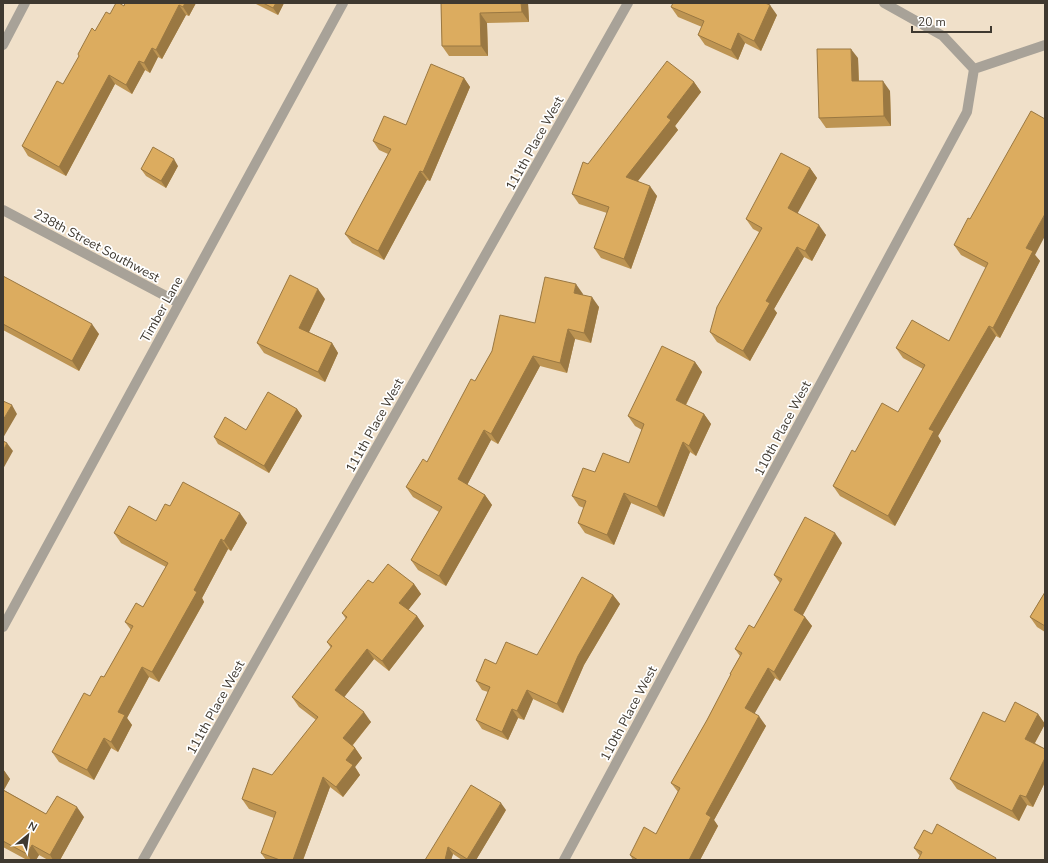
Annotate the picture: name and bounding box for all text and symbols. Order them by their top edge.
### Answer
scale bar [912,8,991,34]
text: 20 m [918,14,946,30]
street label: 111th Place West [502,93,568,194]
street label: 238th Street Southwest [30,205,163,287]
street label: Timber Lane [136,273,187,346]
street label: 111th Place West [342,375,408,476]
street label: 110th Place West [750,377,816,479]
street label: 111th Place West [183,657,249,758]
street label: 110th Place West [596,662,662,764]
north arrow [8,815,48,855]
text: N [25,818,40,835]

